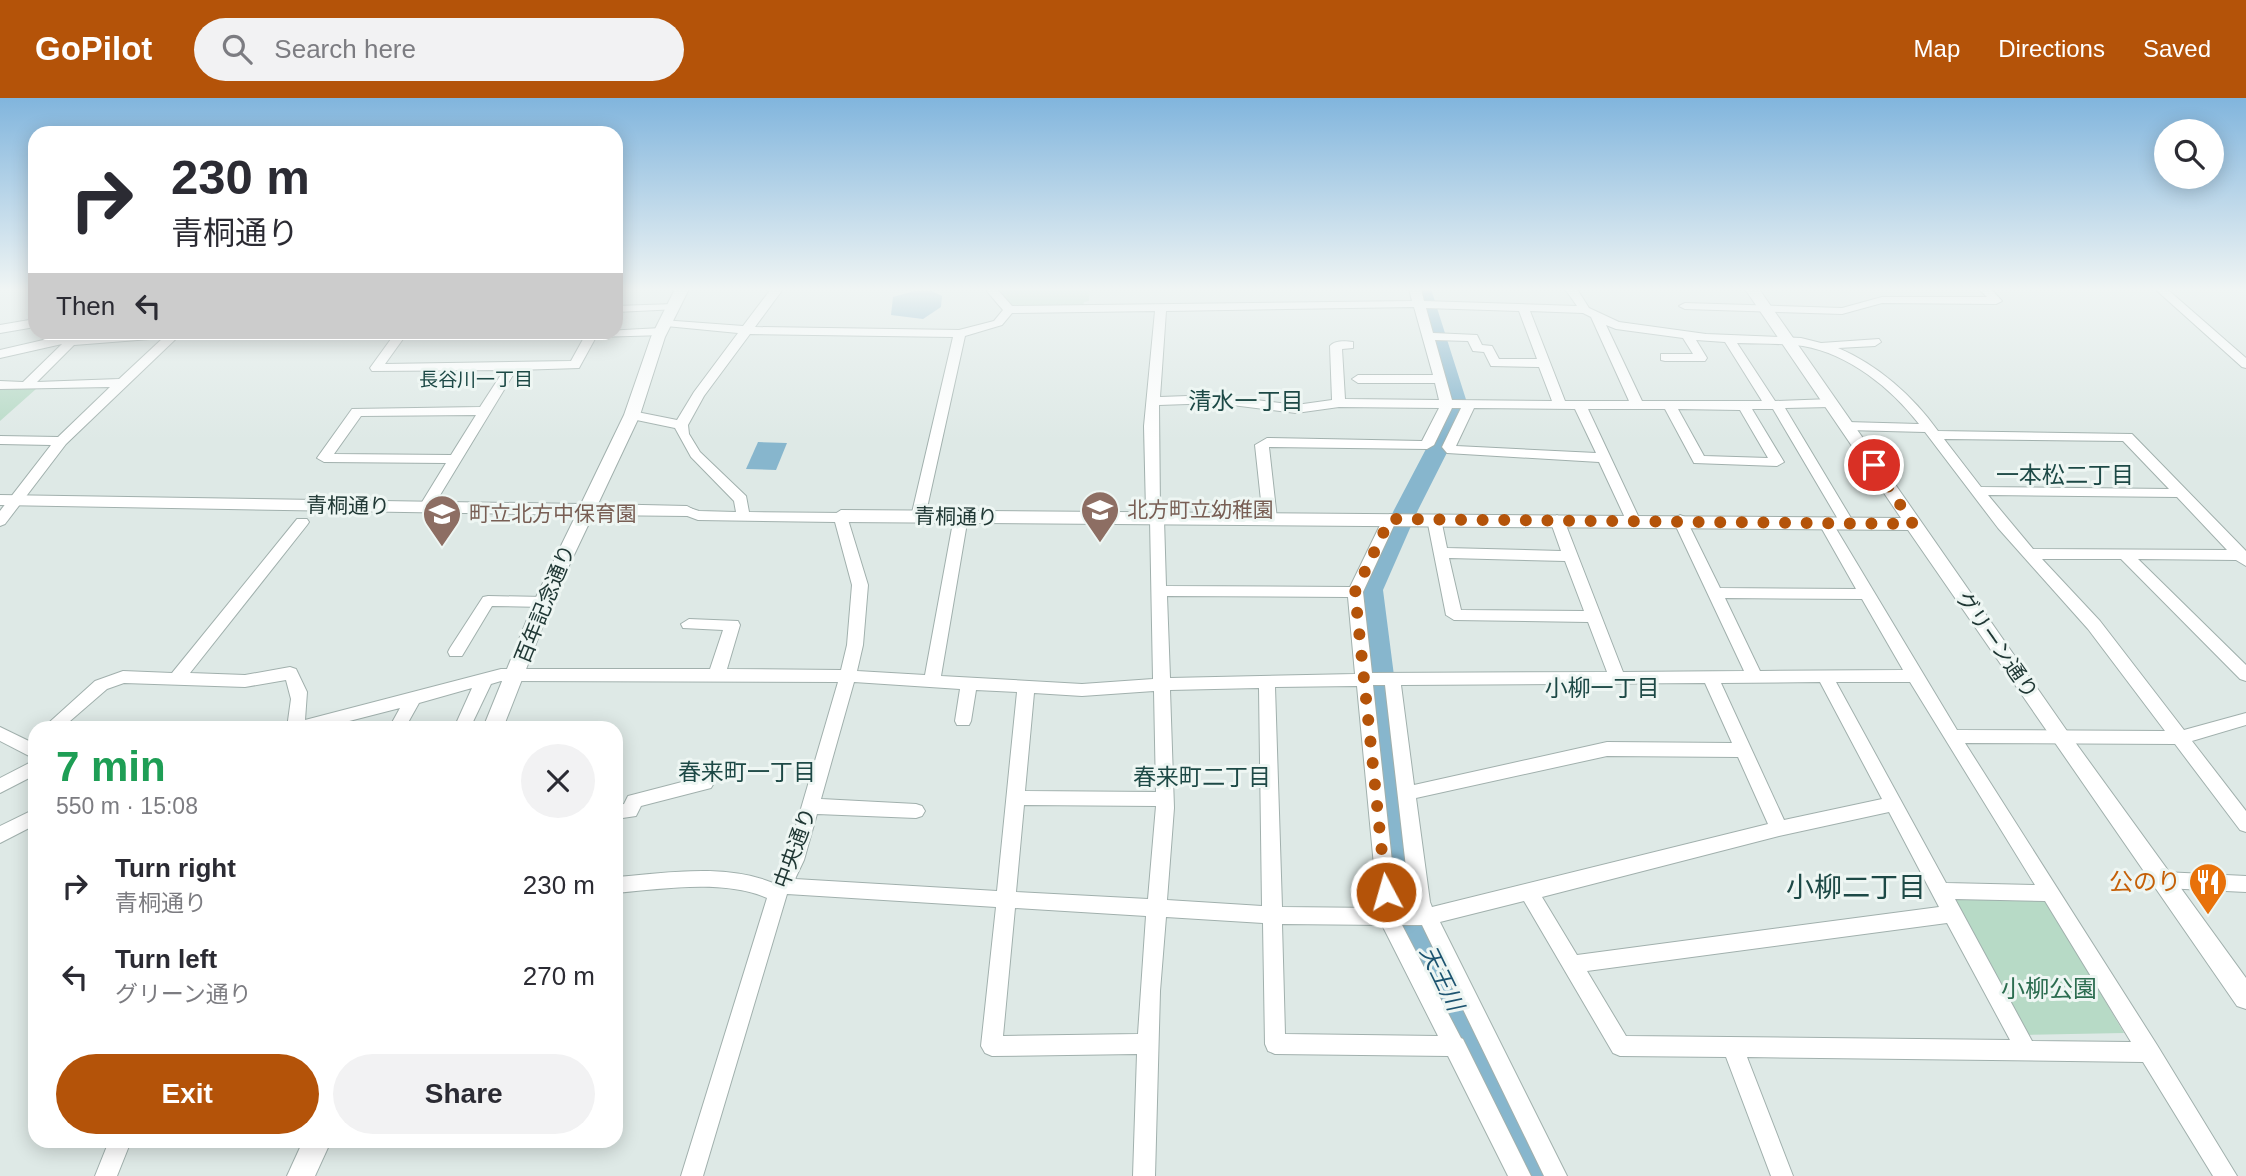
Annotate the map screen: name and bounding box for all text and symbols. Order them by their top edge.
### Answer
search box [194,18,684,81]
text: GoPilot [35,30,152,67]
icon: search [218,30,256,68]
text: Search here [274,34,416,64]
text: Map [1914,35,1960,62]
text: Directions [1998,35,2105,62]
text: Saved [2143,35,2211,62]
map controls [2154,119,2224,189]
button: search [2154,119,2224,189]
text: 230 m [171,150,310,204]
icon: right [56,154,147,245]
text: 青桐通り [171,215,299,251]
icon: left [129,287,167,325]
text: Then [56,291,115,321]
district label: 長谷川一丁目 [419,369,533,390]
district label: 清水一丁目 [1189,388,1304,414]
pin [1844,435,1904,495]
icon: arrive [1855,446,1893,484]
district label: 一本松二丁目 [1996,462,2134,488]
school or university icon: 北方町立幼稚園 [1079,489,1121,544]
street label: 青桐通り [306,493,390,518]
school or university icon: 町立北方中保育園 [421,493,463,548]
place label: 北方町立幼稚園 [1127,498,1274,521]
place label: 町立北方中保育園 [469,502,637,525]
street label: 青桐通り [914,504,998,529]
street label: 百年記念通り [510,541,579,667]
street label: グリーン通り [1952,587,2043,702]
district label: 小柳一丁目 [1545,675,1660,701]
text: 7 min [56,743,166,790]
button: close [521,744,595,818]
district label: 春来町一丁目 [678,759,816,785]
district label: 春来町二丁目 [1133,764,1271,790]
text: 550 m · 15:08 [56,793,198,819]
street label: 中央通り [769,804,820,891]
text: Turn right [115,853,236,883]
position arrow [1349,855,1423,929]
restaurant icon: 公のり [2187,861,2229,916]
icon: right [56,867,94,905]
place label: 公のり [2109,868,2181,895]
text: 230 m [523,870,595,900]
district label: 小柳二丁目 [1786,872,1926,903]
text: 青桐通り [115,890,207,916]
water label: 天王川 [1415,941,1470,1017]
text: Turn left [115,944,217,974]
icon: left [56,958,94,996]
text: 270 m [523,961,595,991]
park label: 小柳公園 [2001,975,2097,1002]
text: グリーン通り [115,981,252,1007]
button: Exit [56,1054,319,1134]
button: Share [333,1054,595,1134]

